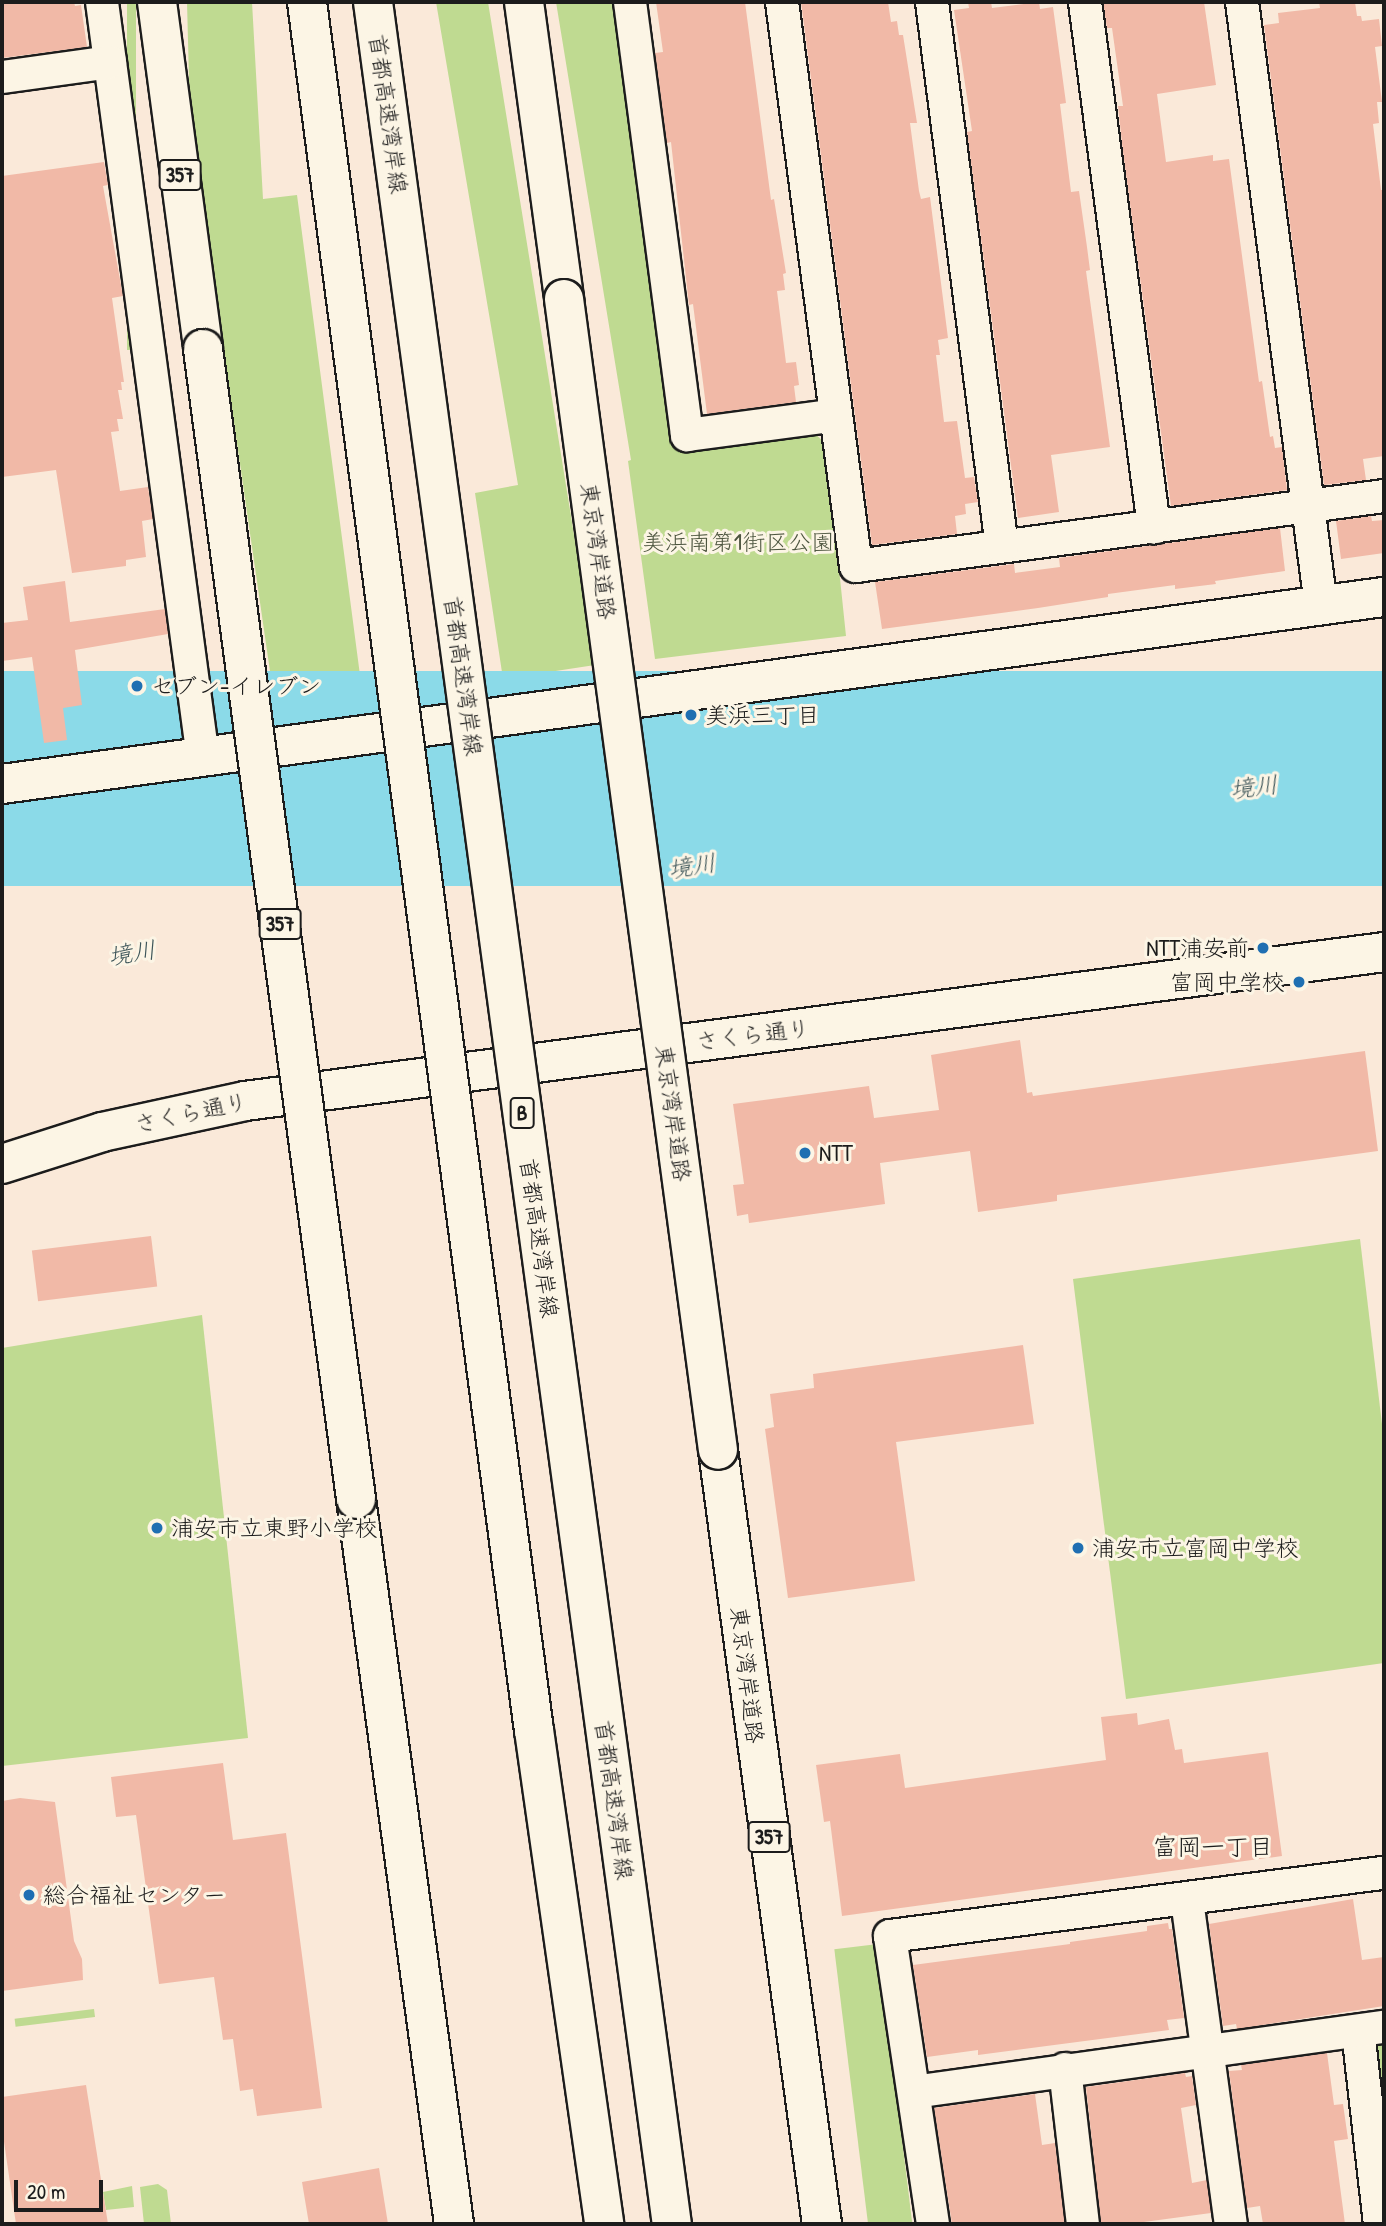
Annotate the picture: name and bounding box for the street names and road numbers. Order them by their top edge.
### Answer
street label: 首都高速湾岸線 [363,32,413,196]
road number: 357 [157,158,203,192]
street label: 東京湾岸道路 [575,481,621,621]
street label: 首都高速湾岸線 [438,594,488,758]
road number: 357 [257,906,303,942]
street label: さくら通り [694,1014,812,1056]
street label: 東京湾岸道路 [650,1043,696,1183]
street label: さくら通り [132,1088,250,1138]
road number: B [508,1096,536,1130]
street label: 首都高速湾岸線 [514,1156,564,1320]
street label: 東京湾岸道路 [725,1605,769,1745]
street label: 首都高速湾岸線 [589,1718,639,1882]
road number: 357 [746,1820,792,1854]

